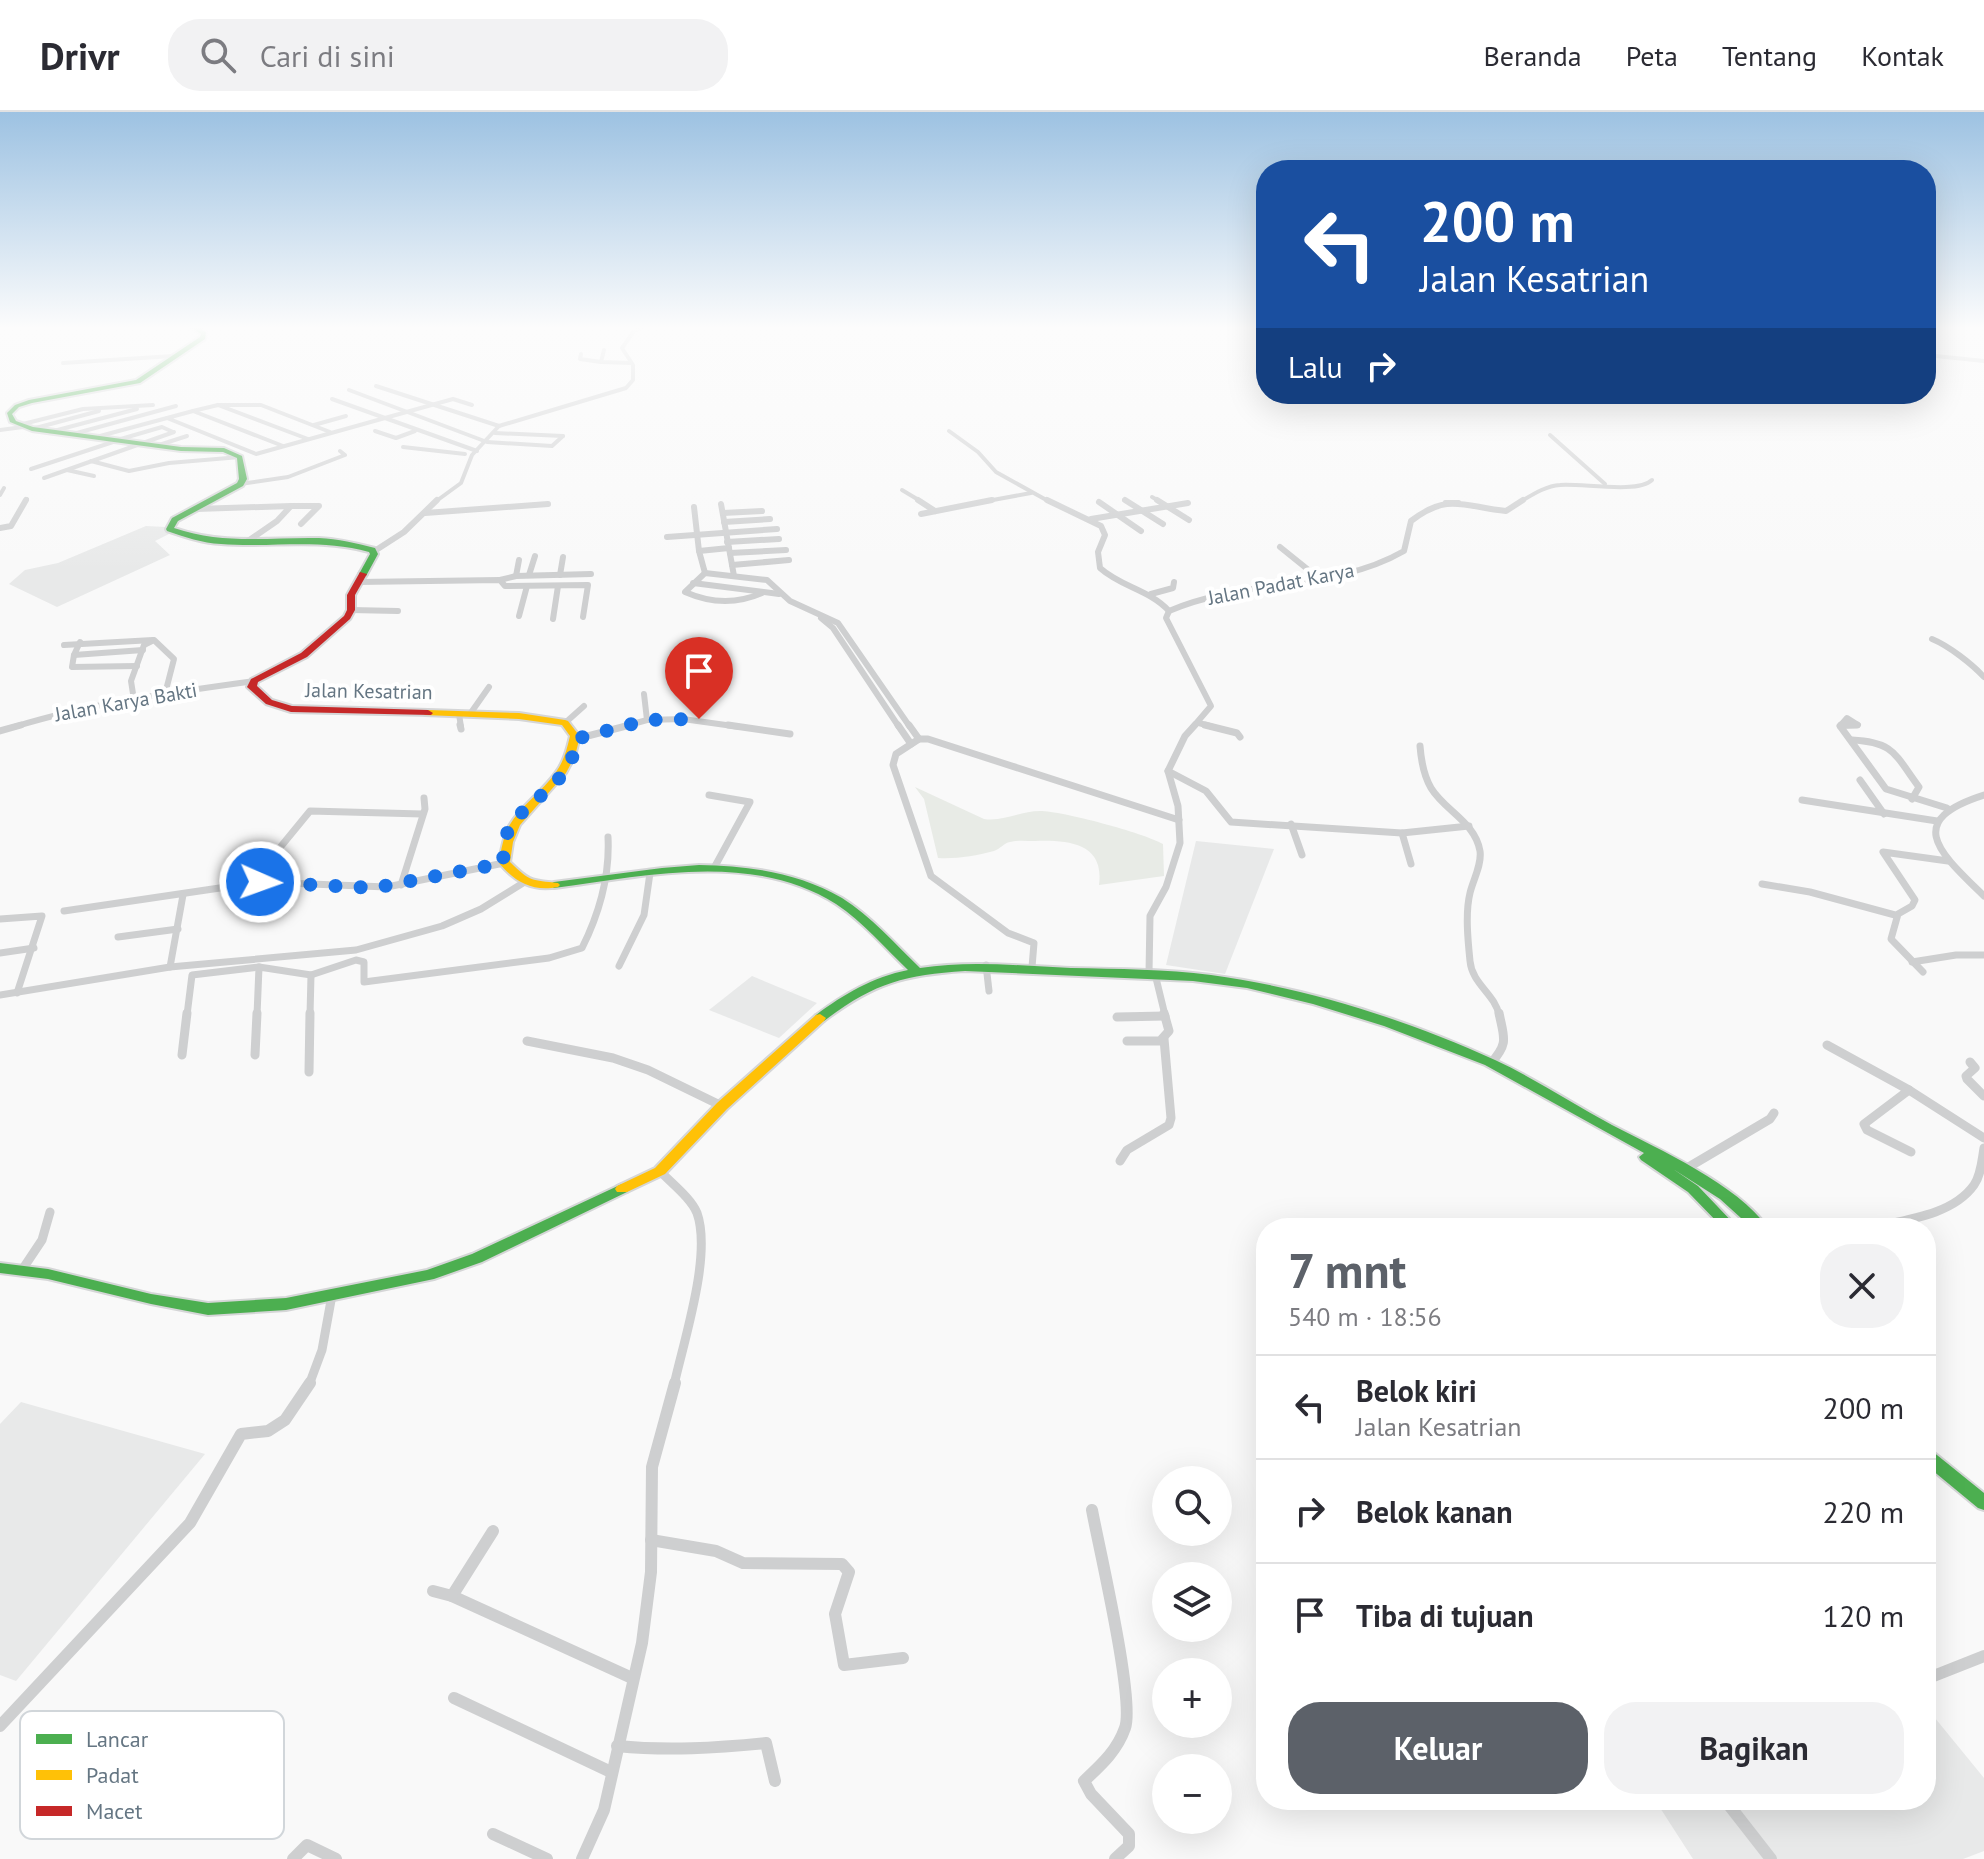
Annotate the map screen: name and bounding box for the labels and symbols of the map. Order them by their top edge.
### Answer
street label: Jalan Padat Karya [1205,557,1356,611]
pin [665,637,733,719]
street label: Jalan Karya Bakti [52,677,199,727]
street label: Jalan Kesatrian [304,677,433,705]
position arrow [218,840,302,924]
legend [20,1711,284,1839]
text: Lancar [86,1725,149,1753]
text: Padat [86,1761,139,1789]
text: Macet [86,1797,143,1825]

